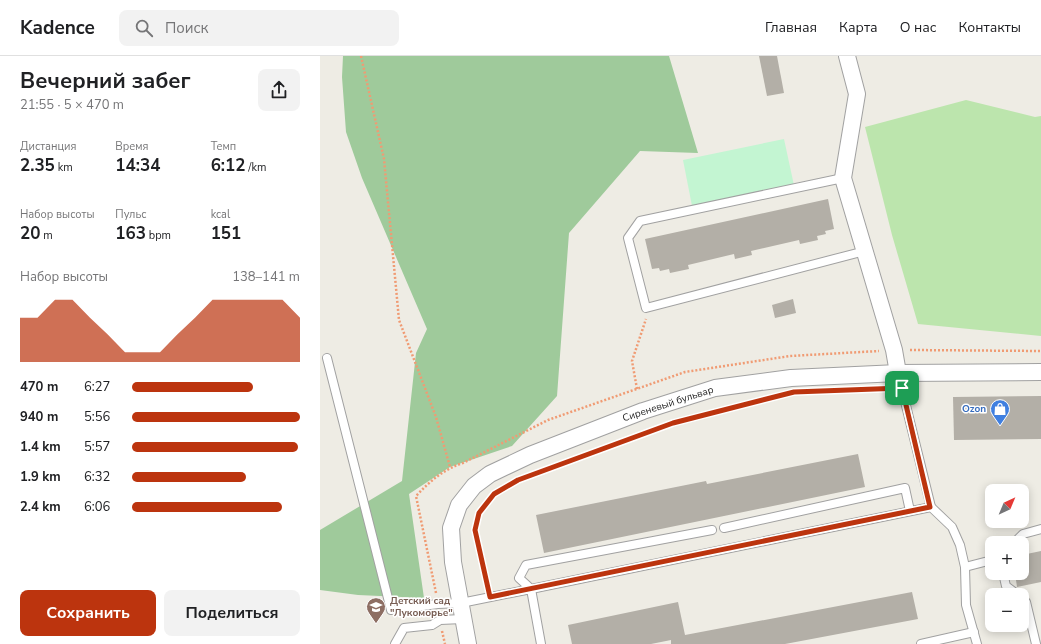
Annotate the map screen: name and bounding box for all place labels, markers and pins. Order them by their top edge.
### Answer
pin [885,371,919,405]
shop icon: Ozon [989,398,1011,426]
place label: Ozon [962,402,986,416]
place label: Детский сад "Лукоморье" [390,594,453,620]
school or university icon: Детский сад "Лукоморье" [365,596,387,624]

